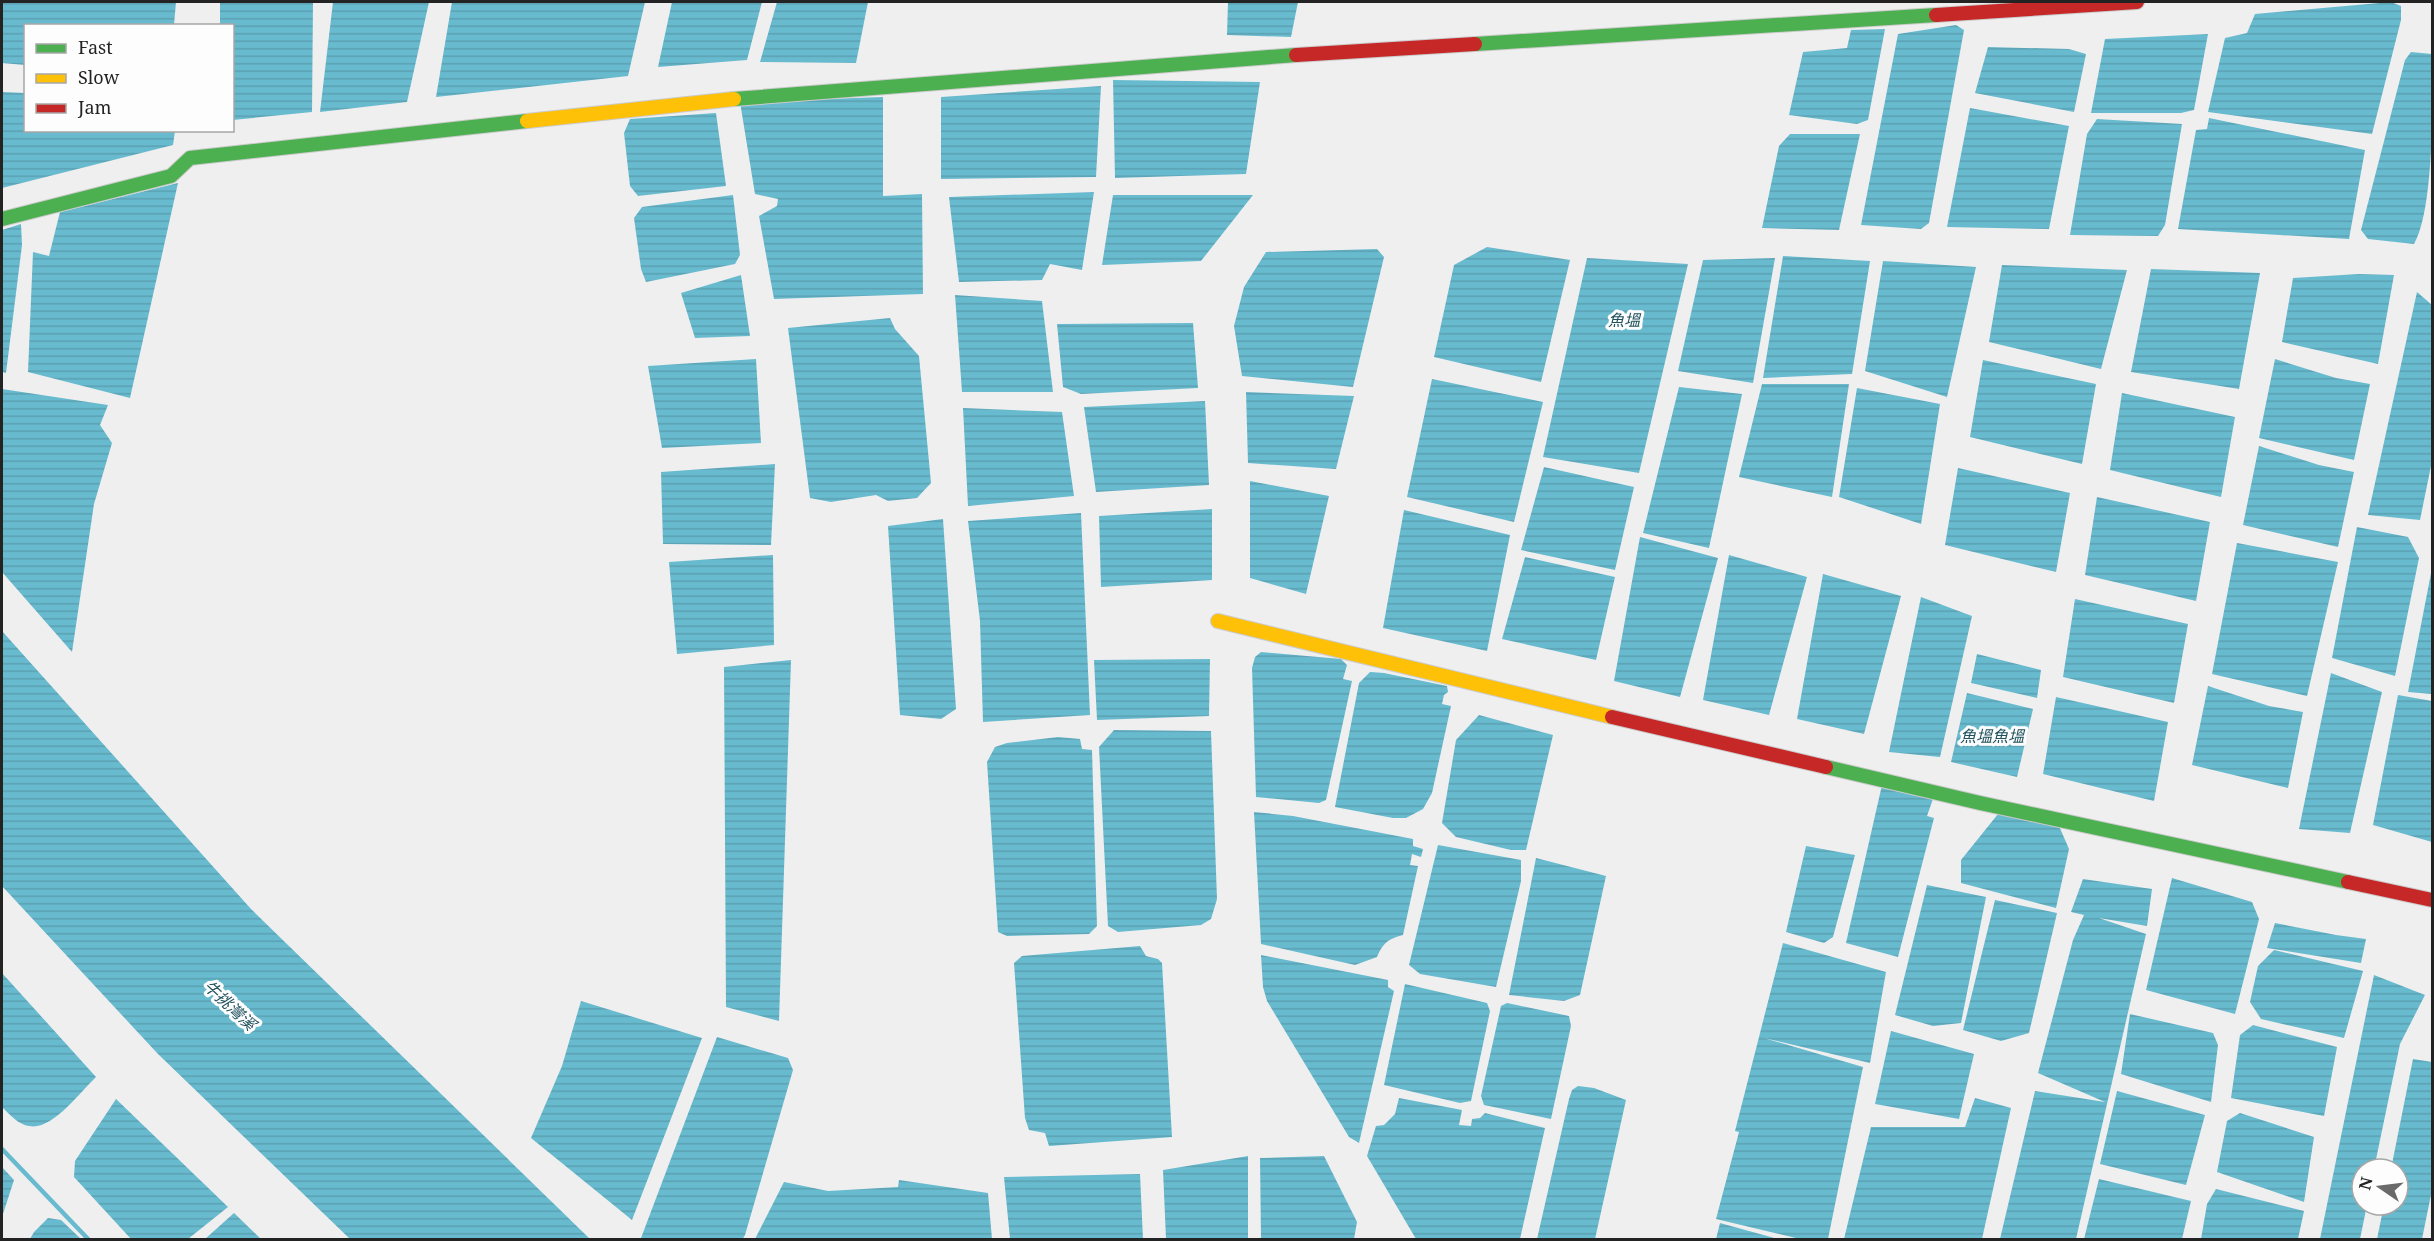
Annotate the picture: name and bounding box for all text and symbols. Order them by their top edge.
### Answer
legend [24,24,234,132]
text: Fast [78,35,113,59]
text: Slow [78,65,120,89]
text: Jam [77,95,112,119]
water label: 魚塭 [1608,309,1642,331]
water label: 魚塭魚塭 [1960,725,2026,747]
water label: 牛挑灣溪 [199,975,262,1036]
north arrow [2350,1157,2410,1217]
text: N [2353,1174,2378,1192]

